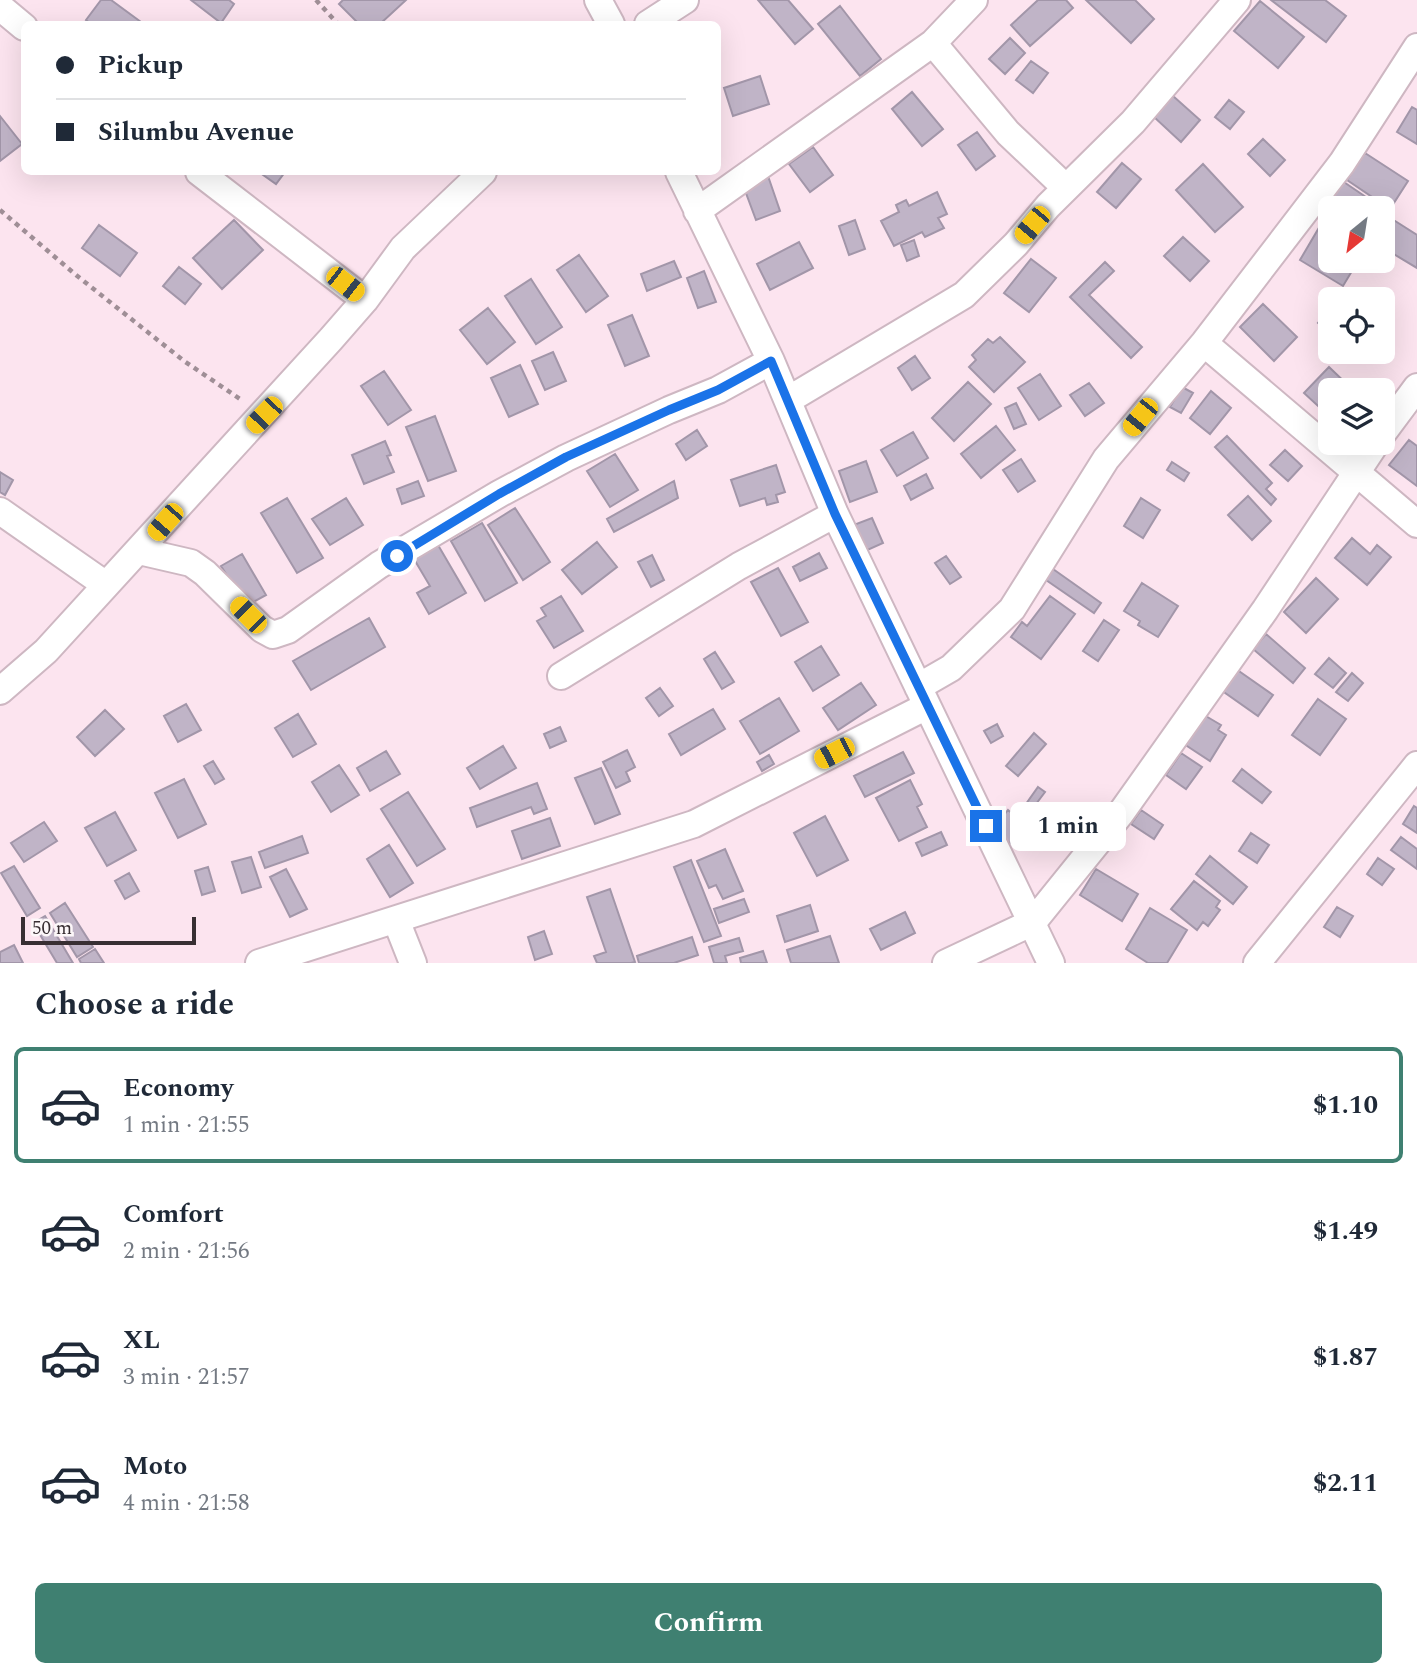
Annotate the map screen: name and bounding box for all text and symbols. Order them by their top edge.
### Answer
text: Pickup [98,45,183,85]
text: Silumbu Avenue [98,112,294,152]
north arrow [1318,196,1395,273]
map controls [1318,196,1395,455]
car [1011,202,1054,248]
car [322,263,369,305]
button: locate [1318,287,1395,364]
button: layers [1318,378,1395,455]
car [242,393,287,437]
car [1119,394,1162,440]
car [144,499,187,545]
route start [381,540,413,572]
car [226,593,271,637]
car [811,734,858,772]
callout: 1 min [1010,802,1126,850]
text: 1 min [1037,809,1099,844]
route end [970,810,1002,842]
scale bar [21,914,196,946]
text: 50 m [32,914,72,943]
text: Choose a ride [35,980,234,1029]
text: Economy [123,1068,233,1108]
icon: car [39,1074,102,1137]
text: $1.10 [1313,1085,1378,1125]
text: 1 min · 21:55 [123,1108,250,1143]
text: Comfort [123,1194,224,1234]
icon: car [39,1200,102,1263]
text: $1.49 [1313,1211,1378,1251]
text: 2 min · 21:56 [123,1234,250,1269]
text: XL [123,1320,160,1360]
icon: car [39,1326,102,1389]
text: $1.87 [1313,1337,1378,1377]
text: 3 min · 21:57 [123,1360,250,1395]
text: Moto [123,1446,187,1486]
icon: car [39,1452,102,1515]
text: $2.11 [1313,1463,1378,1503]
text: 4 min · 21:58 [123,1486,250,1521]
button: Confirm [35,1583,1382,1663]

